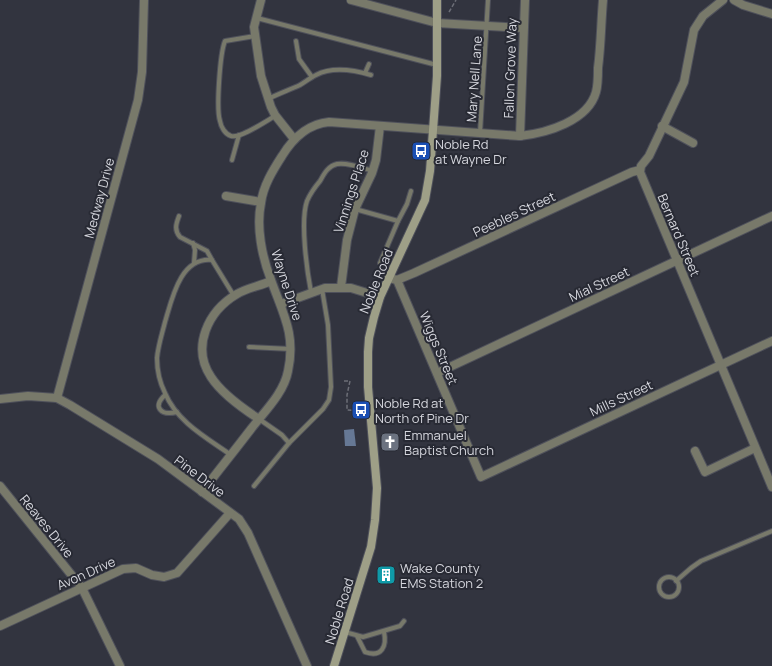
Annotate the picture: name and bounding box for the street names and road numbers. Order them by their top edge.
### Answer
street label: Fallon Grove Way [499,17,521,119]
street label: Mary Nell Lane [462,35,486,123]
street label: Vinnings Place [329,147,373,235]
street label: Medway Drive [80,155,118,240]
street label: Peebles Street [470,187,558,241]
street label: Bernard Street [653,191,705,279]
street label: Noble Road [355,246,397,316]
street label: Wayne Drive [267,247,307,323]
street label: Mial Street [566,262,632,306]
street label: Wiggs Street [415,309,463,387]
street label: Mills Street [587,376,655,420]
street label: Pine Drive [171,451,229,501]
street label: Reaves Drive [16,491,78,562]
street label: Avon Drive [54,552,119,594]
street label: Noble Road [320,576,358,646]

